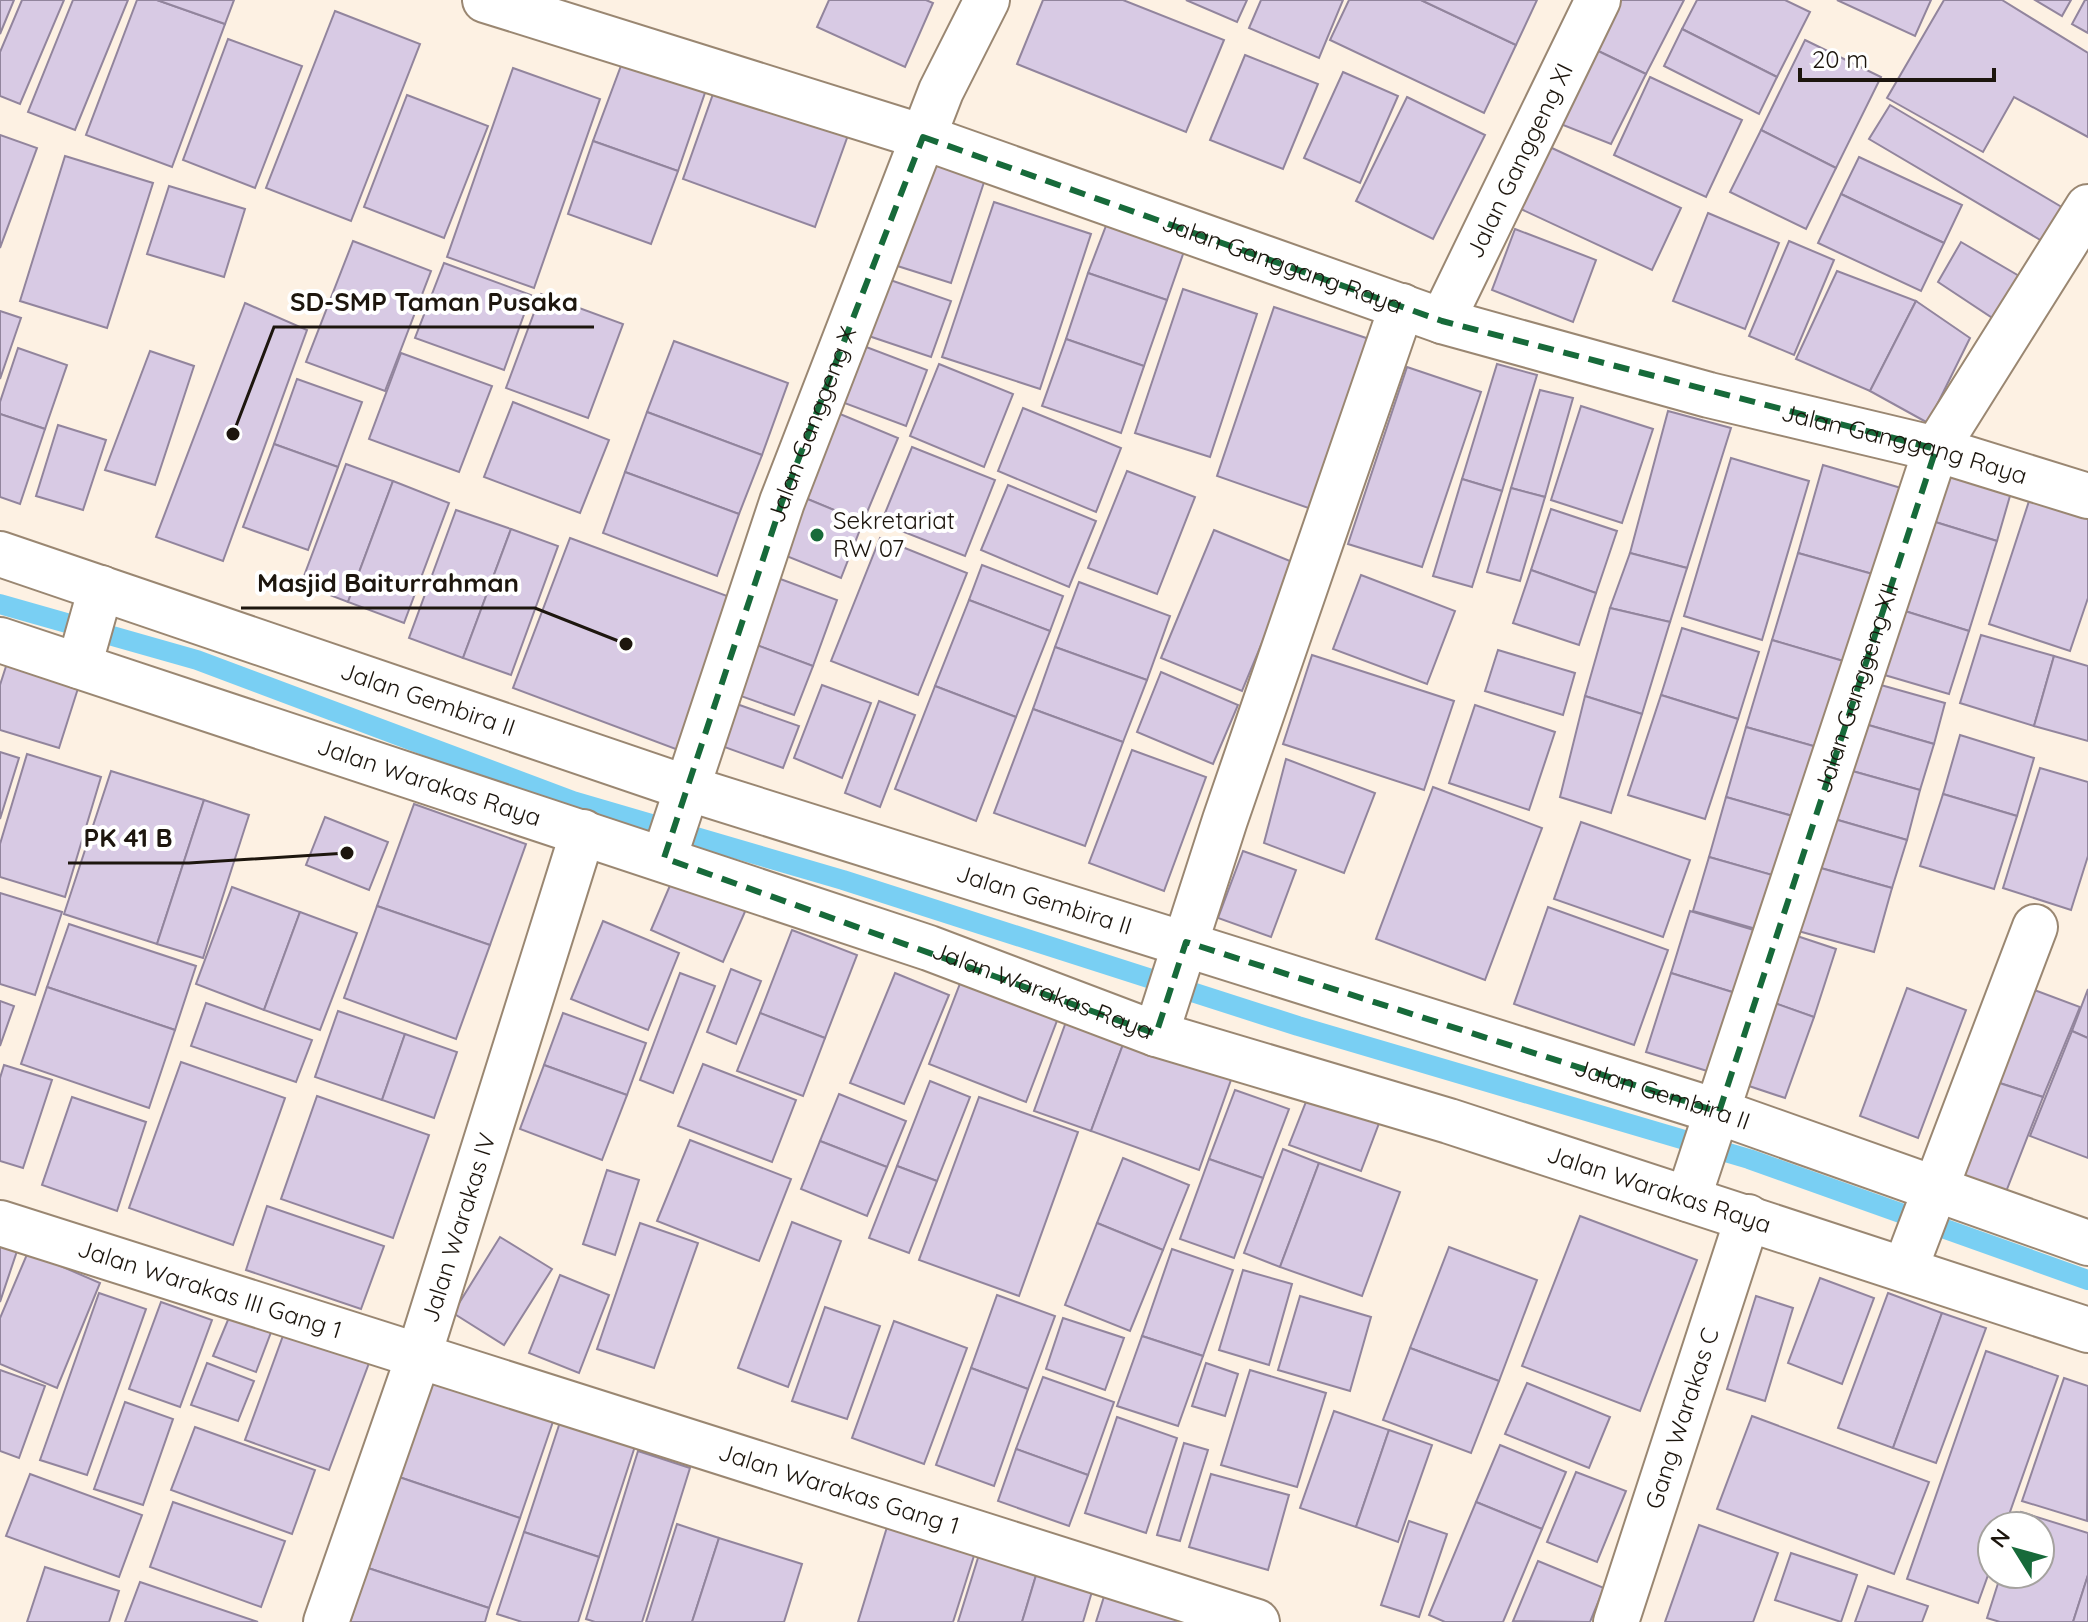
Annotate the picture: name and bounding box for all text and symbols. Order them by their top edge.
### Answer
scale bar [1800,32,1994,82]
text: 20 m [1812,44,1868,74]
street label: Jalan Ganggeng XI [1459,58,1579,263]
street label: Jalan Ganggang Raya [1158,207,1407,320]
callout: SD-SMP Taman Pusaka [274,277,594,327]
text: SD-SMP Taman Pusaka [290,285,578,318]
street label: Jalan Ganggeng X [760,322,862,526]
street label: Jalan Ganggang Raya [1779,397,2031,490]
place label: Sekretariat RW 07 [833,505,955,563]
marker: Sekretariat RW 07 [808,526,826,544]
callout: Masjid Baiturrahman [241,558,535,608]
text: Masjid Baiturrahman [257,566,519,599]
street label: Jalan Ganggeng XII [1807,579,1905,797]
street label: Jalan Gembira II [337,655,519,742]
street label: Jalan Warakas Raya [314,730,545,832]
callout: PK 41 B [68,813,189,863]
text: PK 41 B [84,821,172,854]
street label: Jalan Gembira II [953,857,1136,941]
street label: Jalan Warakas Raya [928,935,1157,1045]
street label: Jalan Gembira II [1571,1052,1754,1136]
street label: Jalan Warakas IV [414,1129,502,1326]
street label: Jalan Warakas Raya [1543,1138,1775,1239]
street label: Jalan Warakas III Gang 1 [74,1233,346,1345]
street label: Gang Warakas C [1638,1324,1725,1513]
street label: Jalan Warakas Gang 1 [715,1436,963,1541]
north arrow [1976,1510,2056,1590]
text: N [1984,1523,2016,1553]

